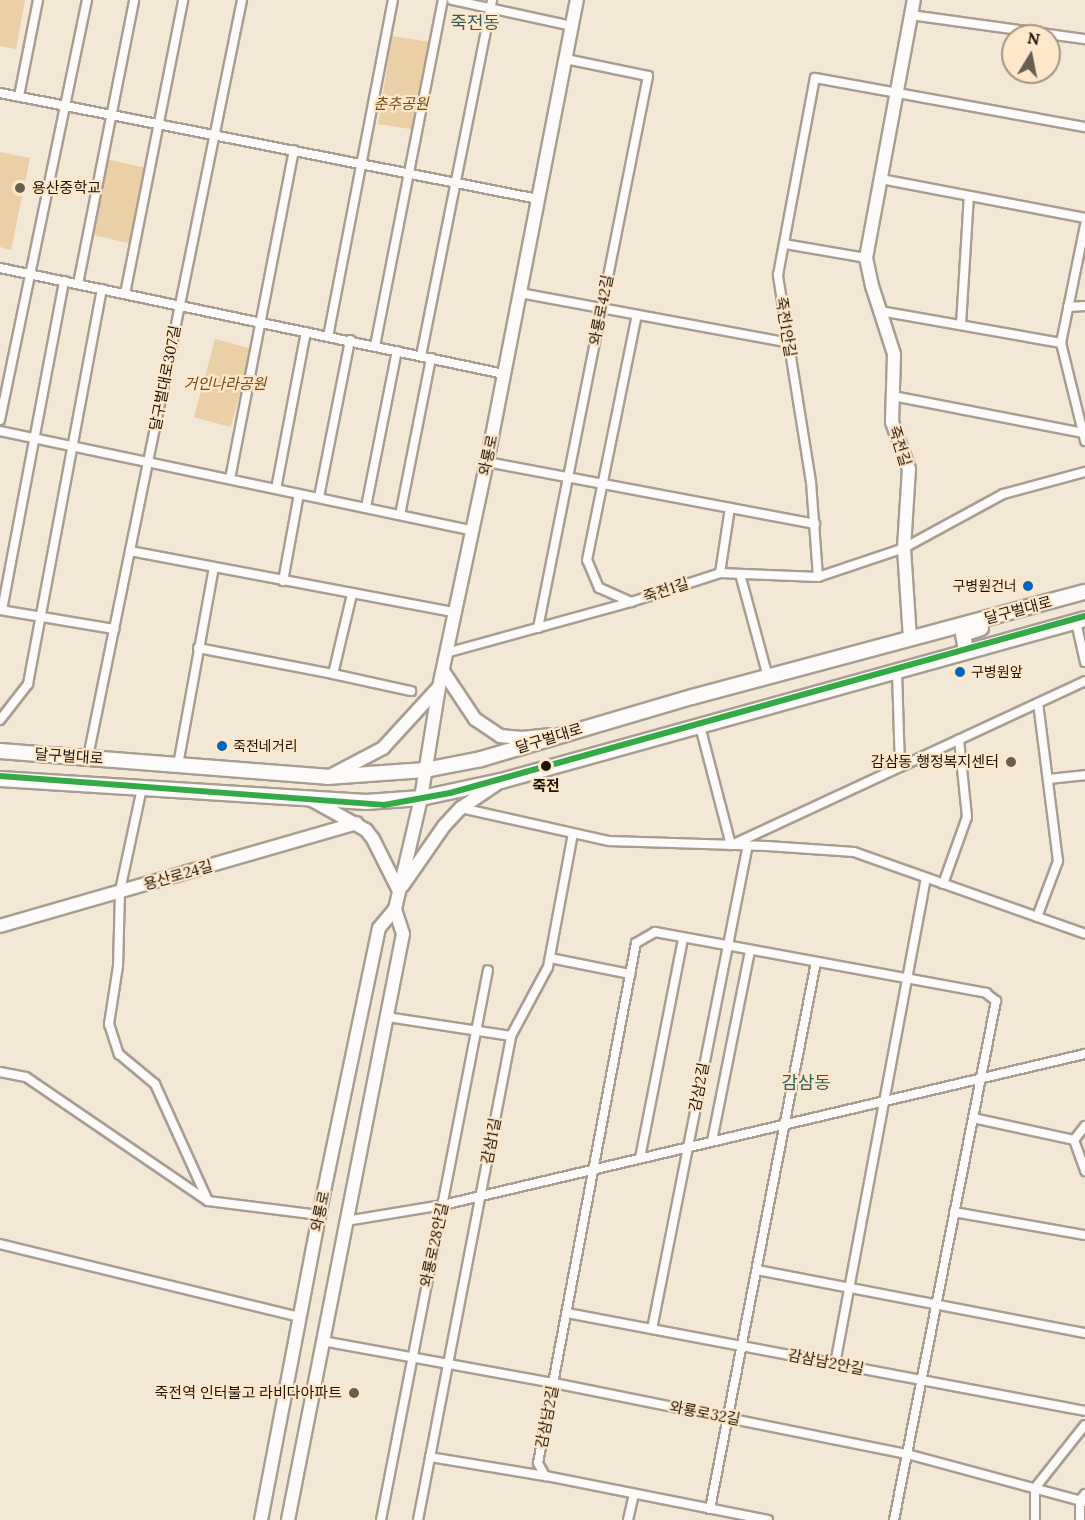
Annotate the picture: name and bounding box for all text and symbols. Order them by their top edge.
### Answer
district label: 죽전동 [450,12,500,34]
north arrow [1001,24,1061,84]
text: N [1026,27,1042,49]
park label: 춘추공원 [373,95,429,113]
place label: 용산중학교 [32,179,101,197]
marker: 용산중학교 [13,181,27,195]
street label: 와룡로42길 [585,273,617,347]
street label: 죽전1안길 [772,296,800,358]
street label: 달구벌대로307길 [146,324,184,432]
park label: 거인나라공원 [184,375,266,393]
street label: 죽전길 [885,424,915,468]
street label: 와룡로 [475,433,501,477]
street label: 죽전1길 [641,574,691,606]
place label: 구병원건너 [953,578,1017,594]
marker: 구병원건너 [1022,580,1034,592]
street label: 달구벌대로 [982,592,1054,628]
place label: 구병원앞 [971,664,1023,680]
marker: 구병원앞 [954,666,966,678]
street label: 달구벌대로 [513,719,585,757]
place label: 죽전네거리 [233,738,297,754]
marker: 죽전네거리 [216,740,228,752]
street label: 달구벌대로 [34,745,104,767]
place label: 감삼동 행정복지센터 [871,753,999,771]
marker: 감삼동 행정복지센터 [1004,755,1018,769]
marker: 죽전 [537,757,555,775]
place label: 죽전 [532,777,560,795]
street label: 용산로24길 [141,857,215,893]
street label: 감삼2길 [685,1061,713,1113]
district label: 감삼동 [781,1072,831,1094]
street label: 감삼1길 [478,1116,504,1166]
street label: 와룡로 [307,1189,333,1233]
street label: 와룡로28안길 [416,1201,452,1289]
street label: 감삼남2안길 [786,1346,866,1378]
place label: 죽전역 인터불고 라비다아파트 [155,1384,342,1402]
street label: 감삼남2길 [532,1384,562,1450]
marker: 죽전역 인터불고 라비다아파트 [347,1386,361,1400]
street label: 와룡로32길 [668,1397,742,1429]

